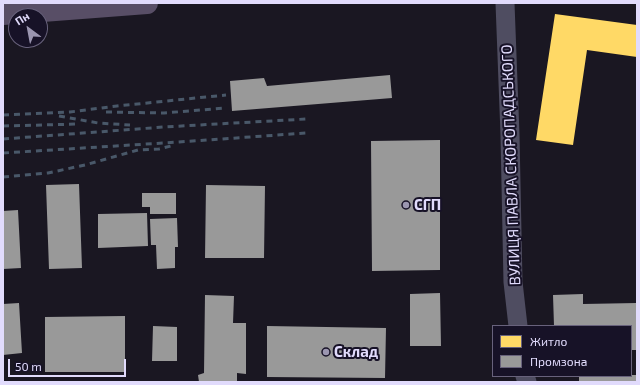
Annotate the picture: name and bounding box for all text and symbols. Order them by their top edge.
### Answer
north arrow [8,8,48,48]
text: Пн [12,9,31,28]
street label: ВУЛИЦЯ ПАВЛА СКОРОПАДСЬКОГО [498,44,524,286]
place label: СГП [414,196,441,214]
marker: СГП [401,200,411,210]
legend [492,325,632,377]
text: Житло [530,334,567,348]
place label: Склад [334,343,378,361]
marker: Склад [321,347,331,357]
scale bar [10,351,128,377]
text: Промзона [530,354,587,368]
text: 50 m [15,359,42,373]

